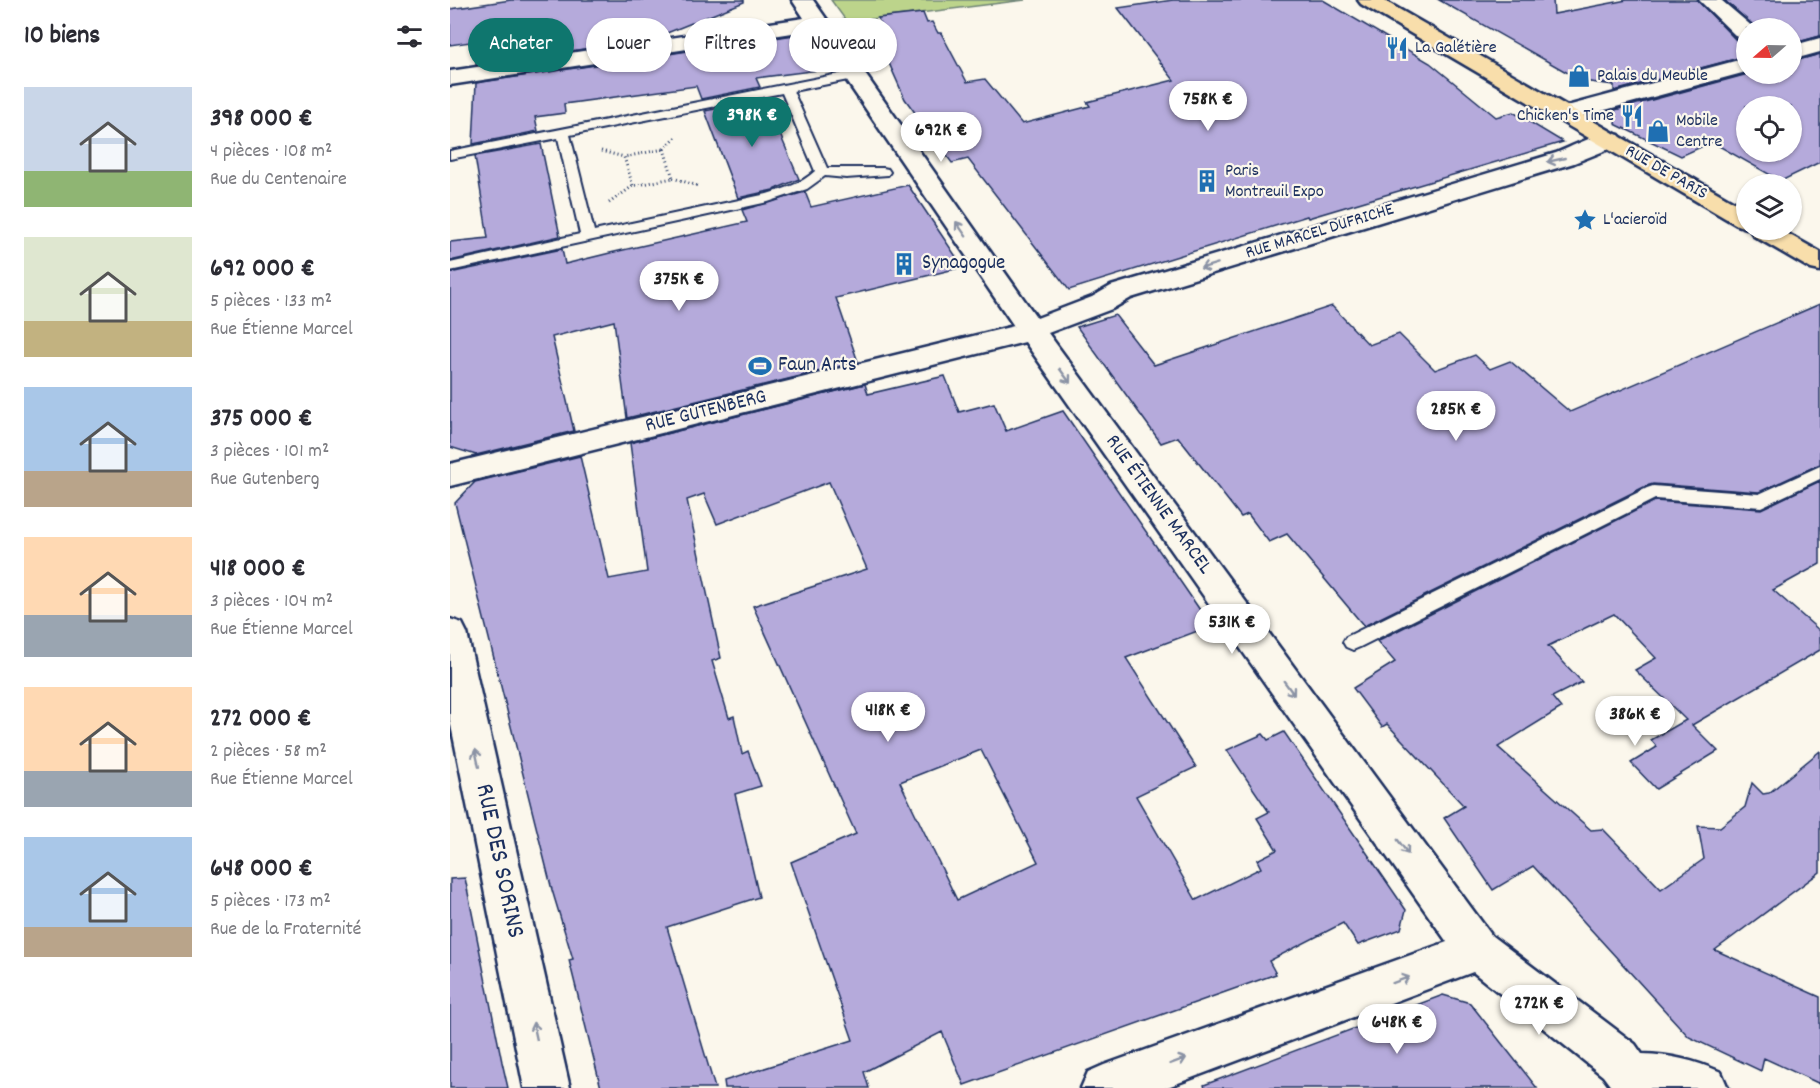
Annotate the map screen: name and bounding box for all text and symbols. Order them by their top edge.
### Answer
text: 10 biens [24,18,100,55]
chip: Acheter [468,18,574,72]
chip: Louer [586,18,672,72]
chip: Filtres [684,18,777,72]
chip: Nouveau [789,18,897,72]
north arrow [1736,18,1802,84]
map controls [1736,18,1802,240]
icon: filters [393,20,426,53]
restaurant icon: La Galétière [1384,35,1410,61]
place label: La Galétière [1415,36,1497,61]
shop icon: Palais du Meuble [1566,63,1592,89]
place label: Palais du Meuble [1597,64,1708,89]
pin: 758K € [1159,81,1257,132]
text: 758K € [1183,86,1233,114]
button: locate [1736,96,1802,162]
pin: 398K € [703,97,801,148]
text: 398 000 € [210,101,313,138]
text: 398K € [726,102,778,130]
restaurant icon: Chicken's Time [1619,103,1645,129]
place label: Chicken's Time [1517,104,1614,129]
place label: Mobile Centre [1676,109,1722,155]
icon: home [72,111,144,183]
pin: 692K € [892,112,990,163]
text: 692K € [915,117,967,145]
shop icon: Mobile Centre [1645,118,1671,144]
text: 4 pièces · 108 m² [210,138,332,166]
street label: RUE DE PARIS [1620,139,1712,207]
one-way arrow [1547,155,1566,167]
place label: Paris Montreuil Expo [1225,159,1324,205]
text: Rue du Centenaire [210,166,347,194]
building icon: Paris Montreuil Expo [1194,168,1220,194]
button: layers [1736,174,1802,240]
street label: RUE MARCEL DUFRICHE [1243,198,1397,266]
place icon: L'acieroïd [1572,207,1598,233]
place label: L'acieroïd [1603,208,1667,233]
one-way arrow [955,222,967,238]
place label: Synagogue [922,249,1005,279]
text: 692 000 € [210,251,315,288]
building icon: Synagogue [891,251,917,277]
icon: home [72,261,144,333]
pin: 375K € [630,261,728,312]
one-way arrow [1200,261,1219,272]
text: 375K € [654,266,704,294]
text: 5 pièces · 133 m² [210,288,332,316]
text: Rue Étienne Marcel [210,316,353,344]
place label: Faun Arts [778,351,857,381]
sports icon: Faun Arts [747,353,773,379]
one-way arrow [1059,368,1071,384]
street label: RUE GUTENBERG [642,382,770,442]
pin: 285K € [1407,391,1505,442]
text: 285K € [1431,396,1482,424]
text: 375 000 € [210,401,312,438]
icon: home [72,411,144,483]
street label: RUE ÉTIENNE MARCEL [1097,429,1219,581]
text: 3 pièces · 101 m² [210,438,329,466]
text: Rue Gutenberg [210,466,320,494]
text: 418 000 € [210,551,306,588]
icon: home [72,561,144,633]
text: 3 pièces · 104 m² [210,588,333,616]
pin: 531K € [1183,604,1281,655]
text: 531K € [1208,609,1256,637]
text: Rue Étienne Marcel [210,616,353,644]
one-way arrow [1283,680,1295,696]
pin: 418K € [839,692,937,743]
pin: 386K € [1586,696,1684,747]
text: 418K € [865,697,911,725]
text: 272 000 € [210,701,312,738]
text: 386K € [1609,701,1661,729]
icon: home [72,711,144,783]
text: 2 pièces · 58 m² [210,738,327,766]
one-way arrow [470,749,482,768]
text: Rue Étienne Marcel [210,766,353,794]
street label: RUE DES SORINS [465,780,533,942]
one-way arrow [1397,838,1409,854]
text: 648 000 € [210,851,313,888]
icon: home [72,861,144,933]
text: 5 pièces · 173 m² [210,888,331,916]
text: Rue de la Fraternité [210,916,361,944]
one-way arrow [1391,974,1410,985]
pin: 272K € [1490,985,1588,1036]
text: 272K € [1514,990,1564,1018]
pin: 648K € [1348,1004,1446,1055]
text: 648K € [1371,1009,1423,1037]
one-way arrow [529,1022,540,1041]
one-way arrow [1168,1054,1187,1065]

